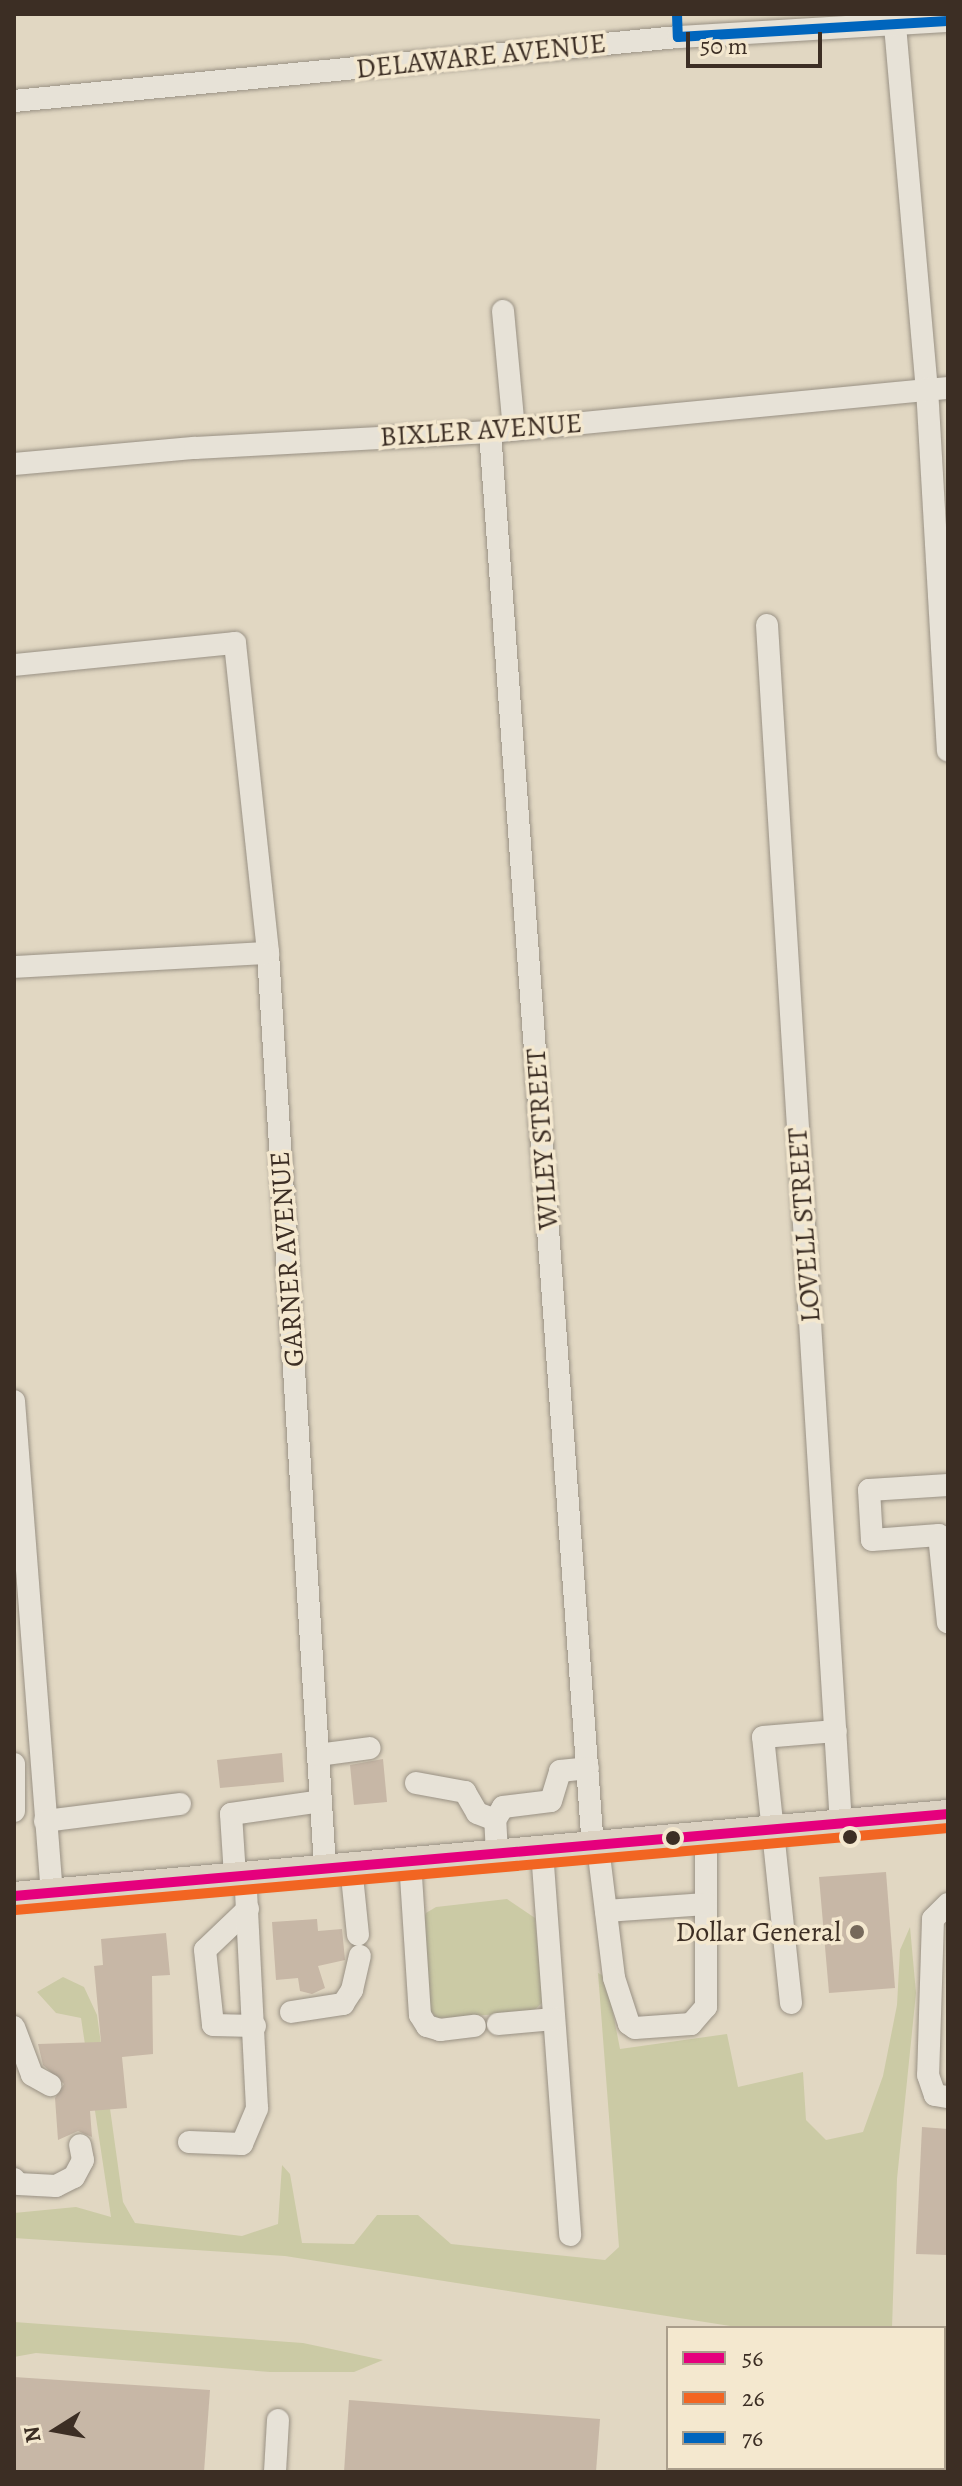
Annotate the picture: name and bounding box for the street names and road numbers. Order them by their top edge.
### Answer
street label: DELAWARE AVENUE [354,26,608,86]
street label: BIXLER AVENUE [379,406,583,454]
street label: WILEY STREET [519,1047,565,1231]
street label: LOVELL STREET [780,1126,828,1324]
street label: GARNER AVENUE [263,1150,311,1368]

